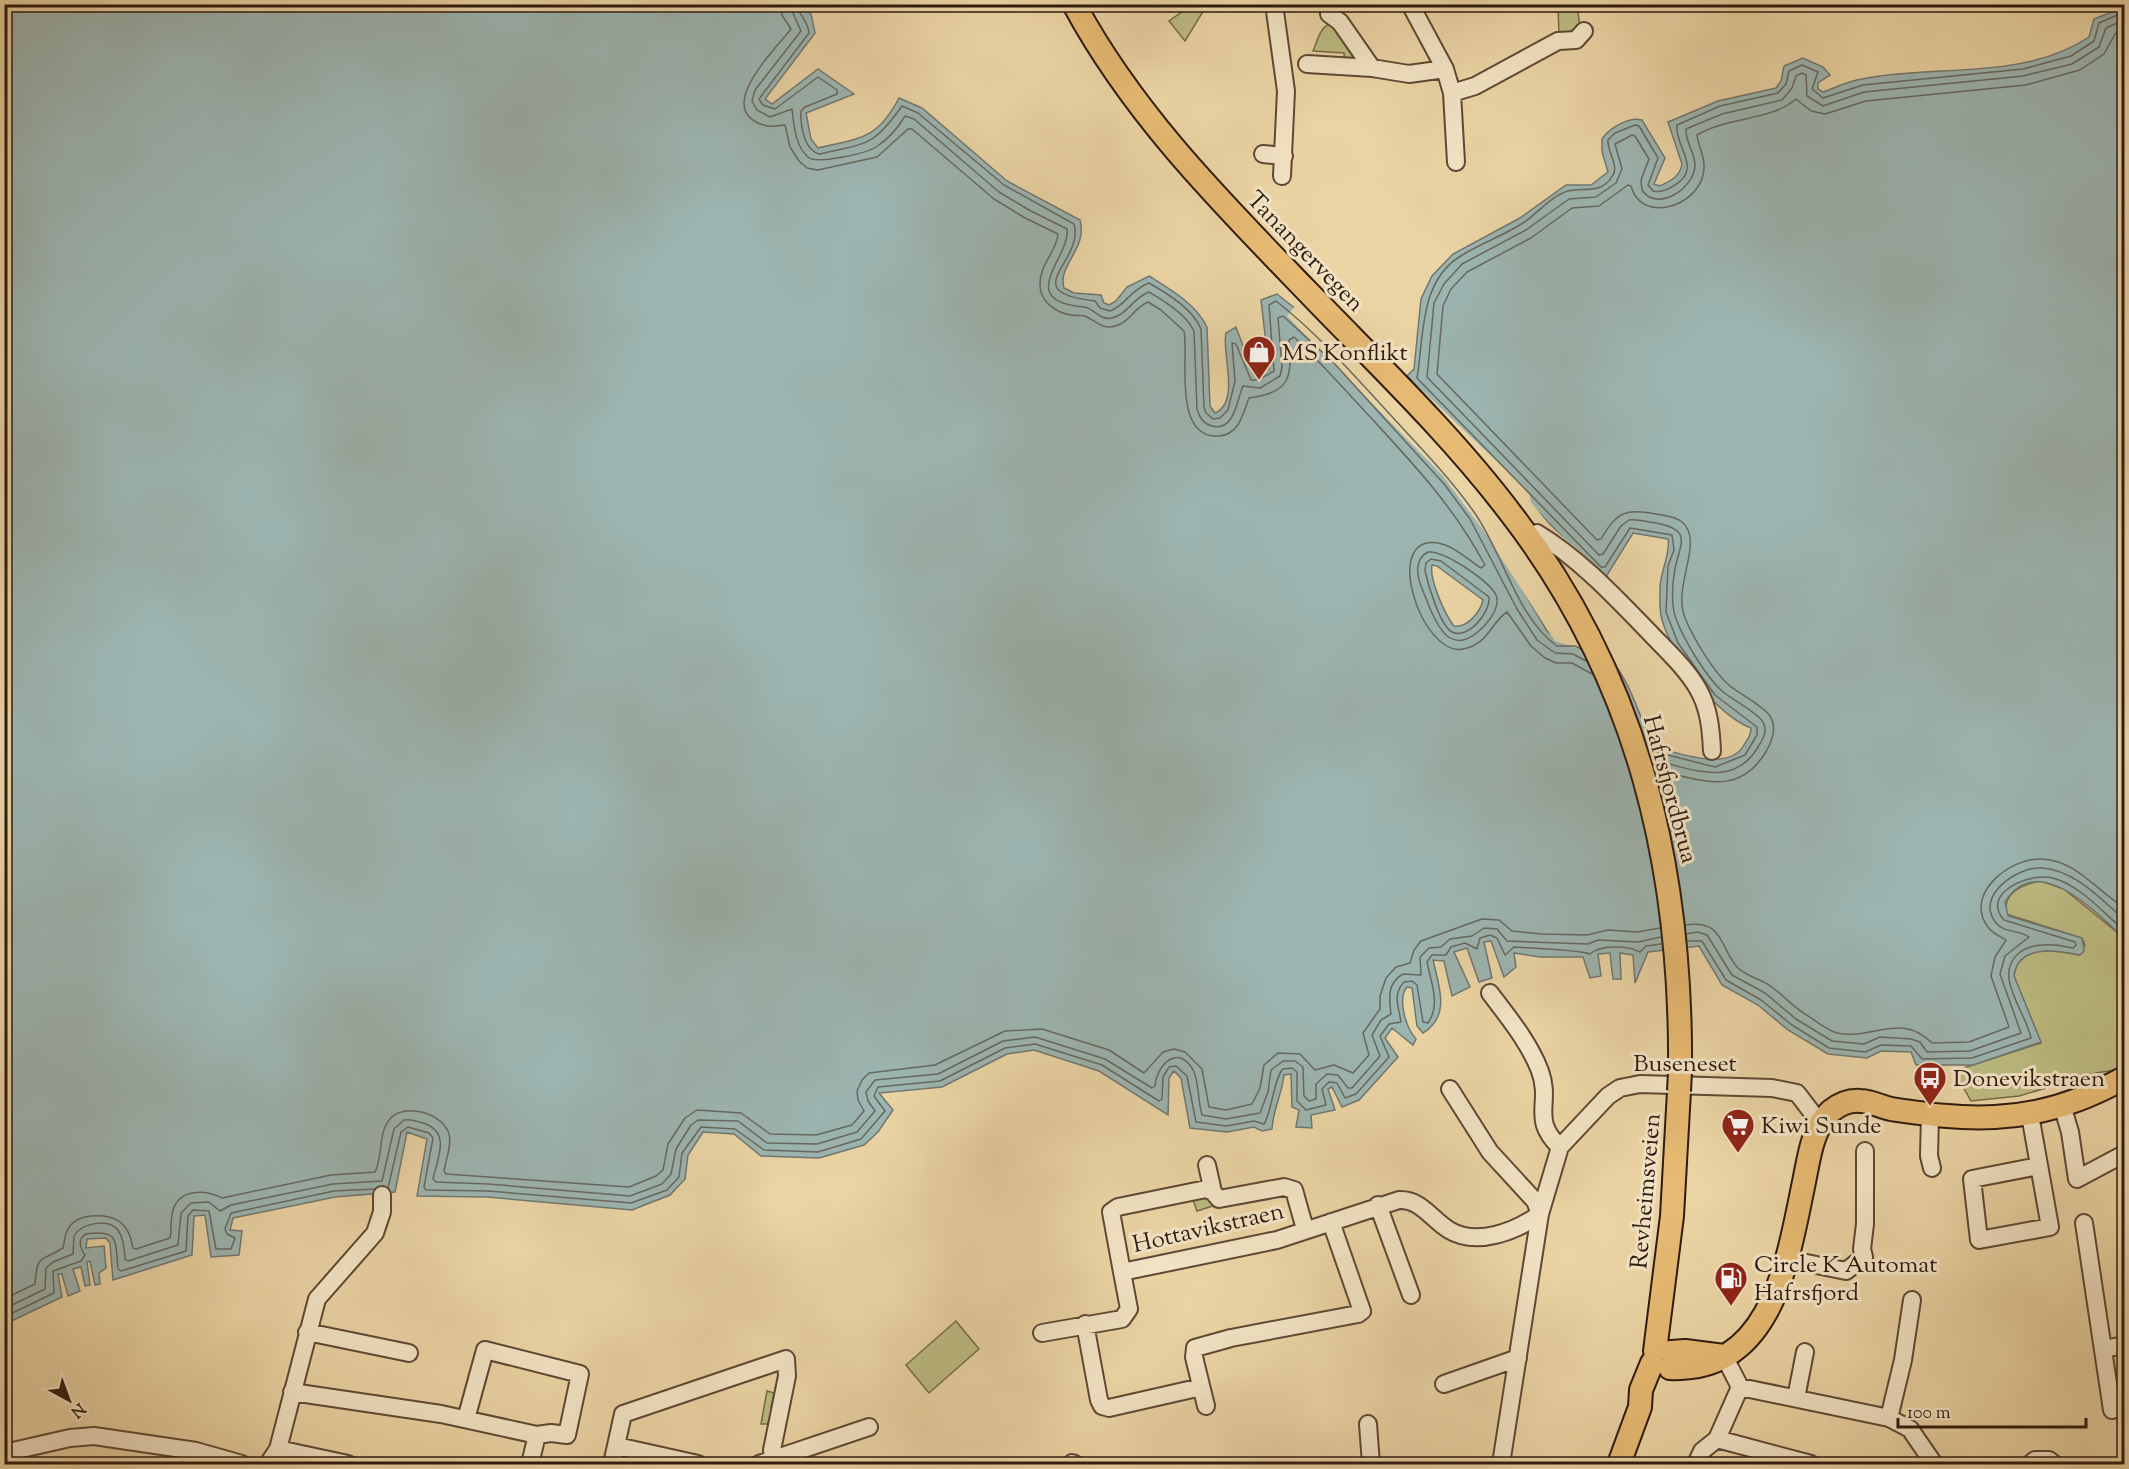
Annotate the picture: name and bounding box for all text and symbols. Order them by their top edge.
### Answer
street label: Tanangervegen [1238,184,1371,321]
shop icon: MS Konflikt [1241,334,1277,381]
place label: MS Konflikt [1282,337,1408,371]
street label: Hafrsfjordbrua [1633,712,1705,867]
street label: Buseneset [1633,1048,1737,1082]
bus stop icon: Donevikstraen [1912,1060,1948,1107]
place label: Donevikstraen [1953,1063,2105,1097]
supermarket icon: Kiwi Sunde [1720,1107,1756,1154]
place label: Kiwi Sunde [1761,1110,1882,1144]
street label: Revheimsveien [1623,1112,1671,1270]
street label: Hottavikstraen [1129,1195,1287,1263]
place label: Circle K Automat Hafrsfjord [1754,1249,1937,1311]
fuel station icon: Circle K Automat Hafrsfjord [1713,1260,1749,1307]
north arrow [39,1370,99,1430]
scale bar [1898,1391,2086,1429]
text: N [65,1397,90,1422]
text: 100 m [1907,1401,1951,1427]

